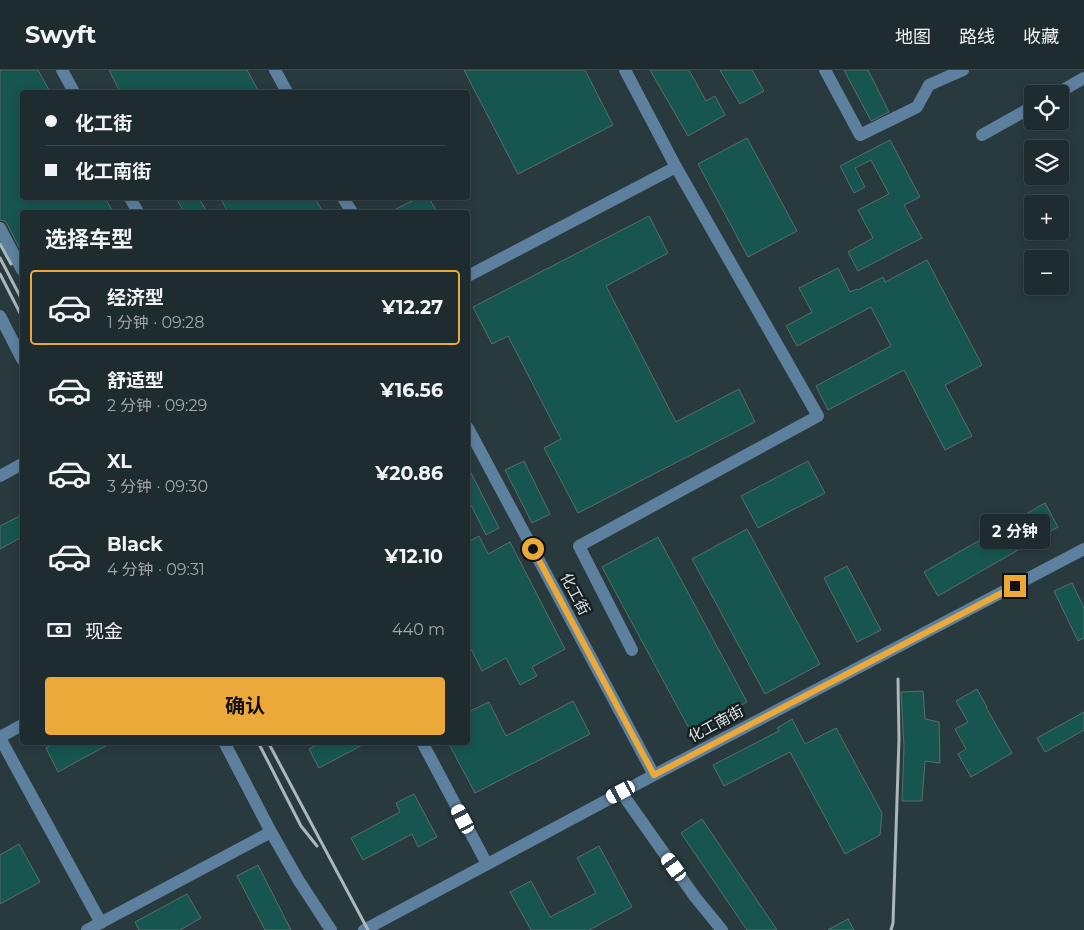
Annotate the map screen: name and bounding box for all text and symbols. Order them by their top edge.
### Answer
text: Swyft [25,20,96,49]
text: 地图 [895,26,931,48]
text: 路线 [959,26,995,48]
text: 收藏 [1023,26,1059,48]
map controls [1024,85,1069,295]
button: locate [1024,85,1069,130]
text: 化工街 [75,112,132,135]
button: layers [1024,140,1069,185]
text: 化工南街 [75,160,151,183]
button: + [1024,195,1069,240]
text: 选择车型 [45,226,133,253]
button: − [1024,250,1069,295]
icon: car [47,285,92,330]
text: 经济型 [107,286,164,309]
text: ¥12.27 [381,296,443,319]
text: 1 分钟 · 09:28 [107,313,204,332]
icon: car [47,368,92,413]
text: 舒适型 [107,369,164,392]
text: ¥16.56 [380,379,443,402]
text: 2 分钟 · 09:29 [107,396,207,415]
text: XL [107,450,132,473]
icon: car [47,451,92,496]
text: ¥20.86 [375,462,443,485]
text: 3 分钟 · 09:30 [107,477,208,496]
callout: 2 分钟 [980,514,1050,548]
text: 2 分钟 [992,522,1038,541]
text: Black [107,533,163,556]
icon: car [47,534,92,579]
route start [522,538,544,560]
text: ¥12.10 [385,545,443,568]
text: 4 分钟 · 09:31 [107,560,205,579]
street label: 化工街 [556,569,594,618]
route end [1004,575,1026,597]
icon: cash [45,616,73,644]
text: 现金 [85,620,123,643]
text: 440 m [392,620,445,639]
button: 确认 [45,677,445,735]
street label: 化工南街 [685,701,747,746]
car [604,778,637,806]
car [449,802,476,836]
car [659,850,688,884]

